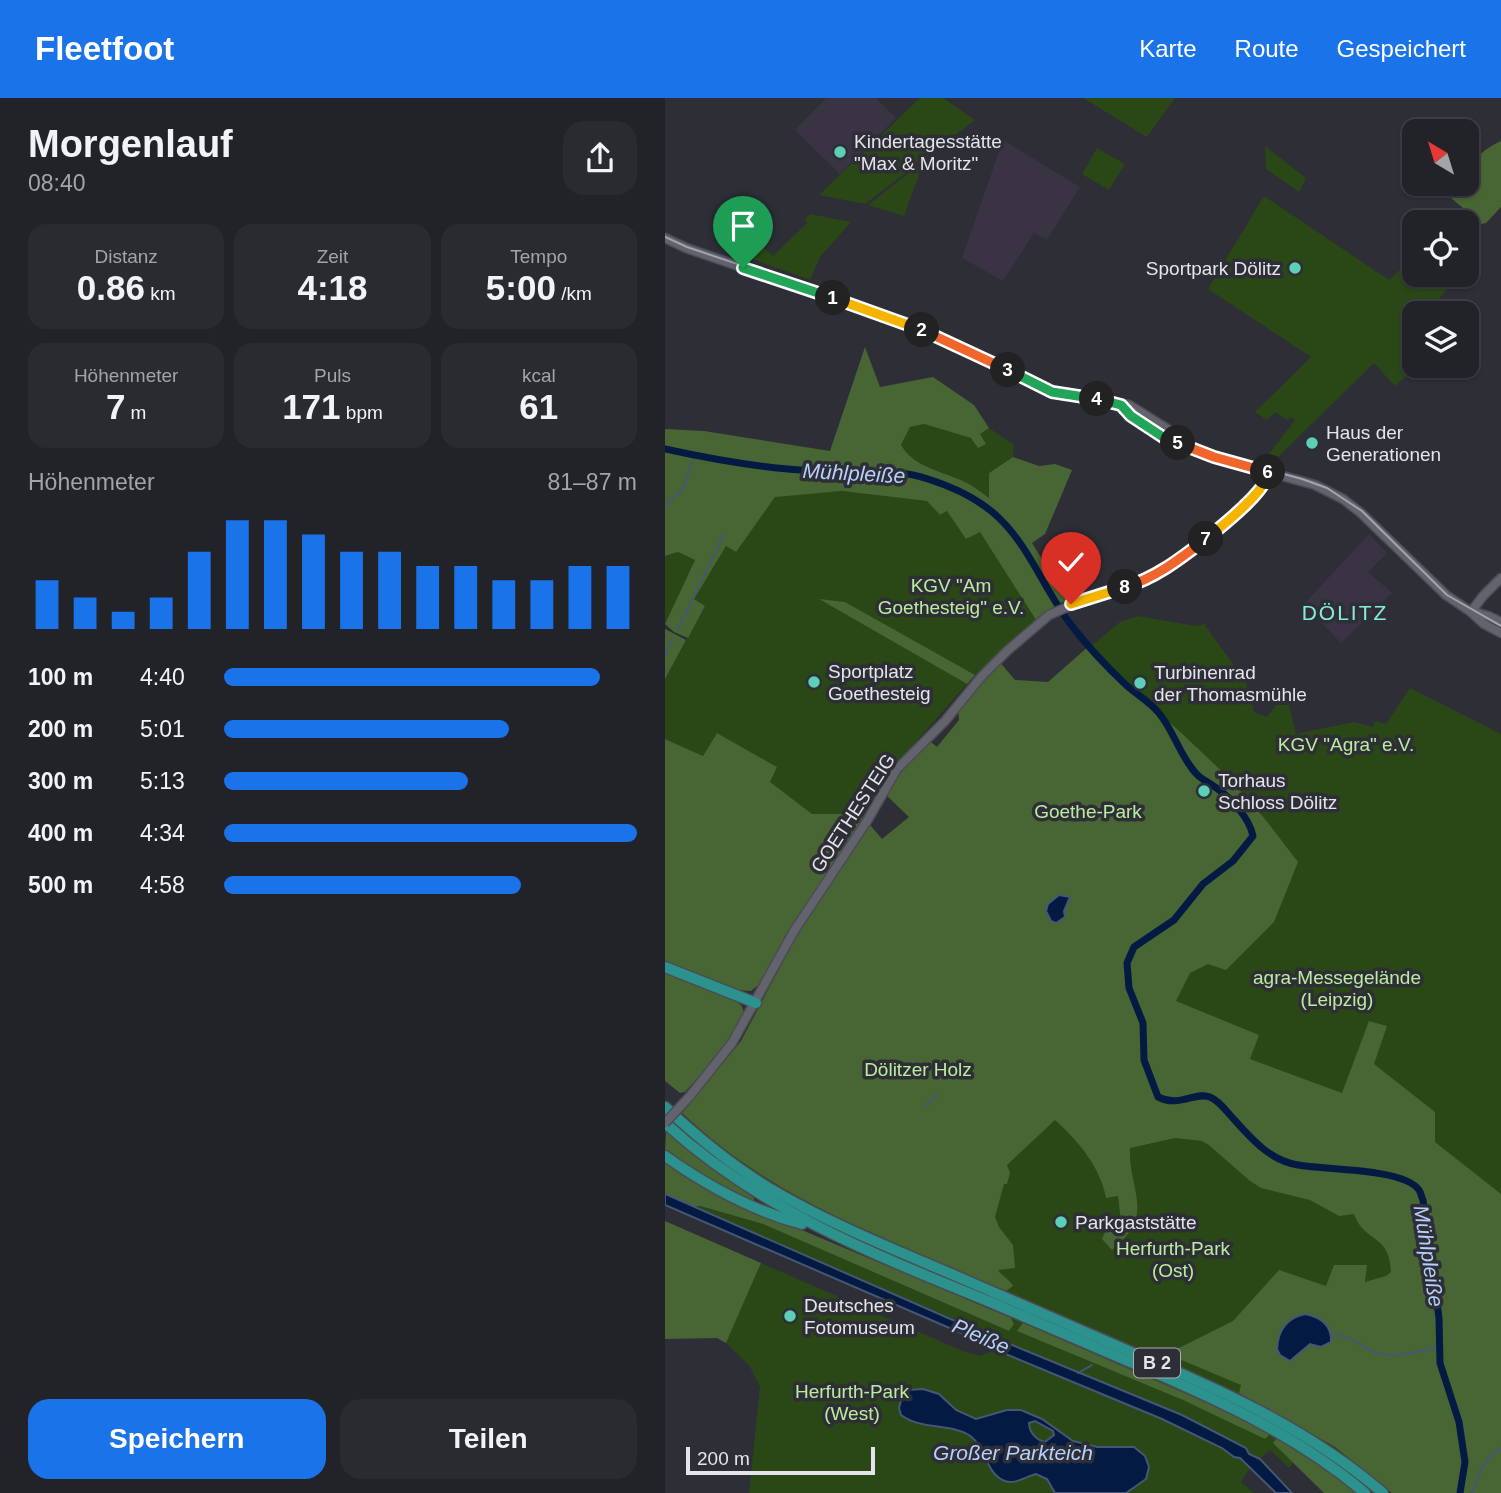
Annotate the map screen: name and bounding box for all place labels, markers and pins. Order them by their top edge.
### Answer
place label: Kindertagesstätte "Max & Moritz" [854,131,1002,174]
marker: Kindertagesstätte "Max & Moritz" [832,144,848,160]
pin [713,196,773,268]
place label: Sportpark Dölitz [1146,258,1281,279]
marker: Sportpark Dölitz [1287,260,1303,276]
pin: 1 [815,280,851,316]
pin: 2 [905,313,939,348]
pin: 3 [991,352,1025,388]
pin: 4 [1079,382,1115,416]
place label: Haus der Generationen [1326,422,1441,465]
pin: 5 [1161,426,1195,460]
marker: Haus der Generationen [1304,435,1320,451]
pin: 6 [1251,454,1285,490]
pin: 7 [1189,522,1223,556]
pin [1041,532,1101,604]
pin: 8 [1107,570,1142,604]
place label: Sportplatz Goethesteig [828,661,930,704]
place label: Turbinenrad der Thomasmühle [1154,662,1307,705]
marker: Sportplatz Goethesteig [806,674,822,690]
marker: Turbinenrad der Thomasmühle [1132,675,1148,691]
place label: Torhaus Schloss Dölitz [1218,770,1337,813]
marker: Torhaus Schloss Dölitz [1196,783,1212,799]
place label: Parkgaststätte [1075,1212,1196,1233]
marker: Parkgaststätte [1053,1214,1069,1230]
place label: Deutsches Fotomuseum [804,1295,915,1338]
marker: Deutsches Fotomuseum [782,1308,798,1324]

